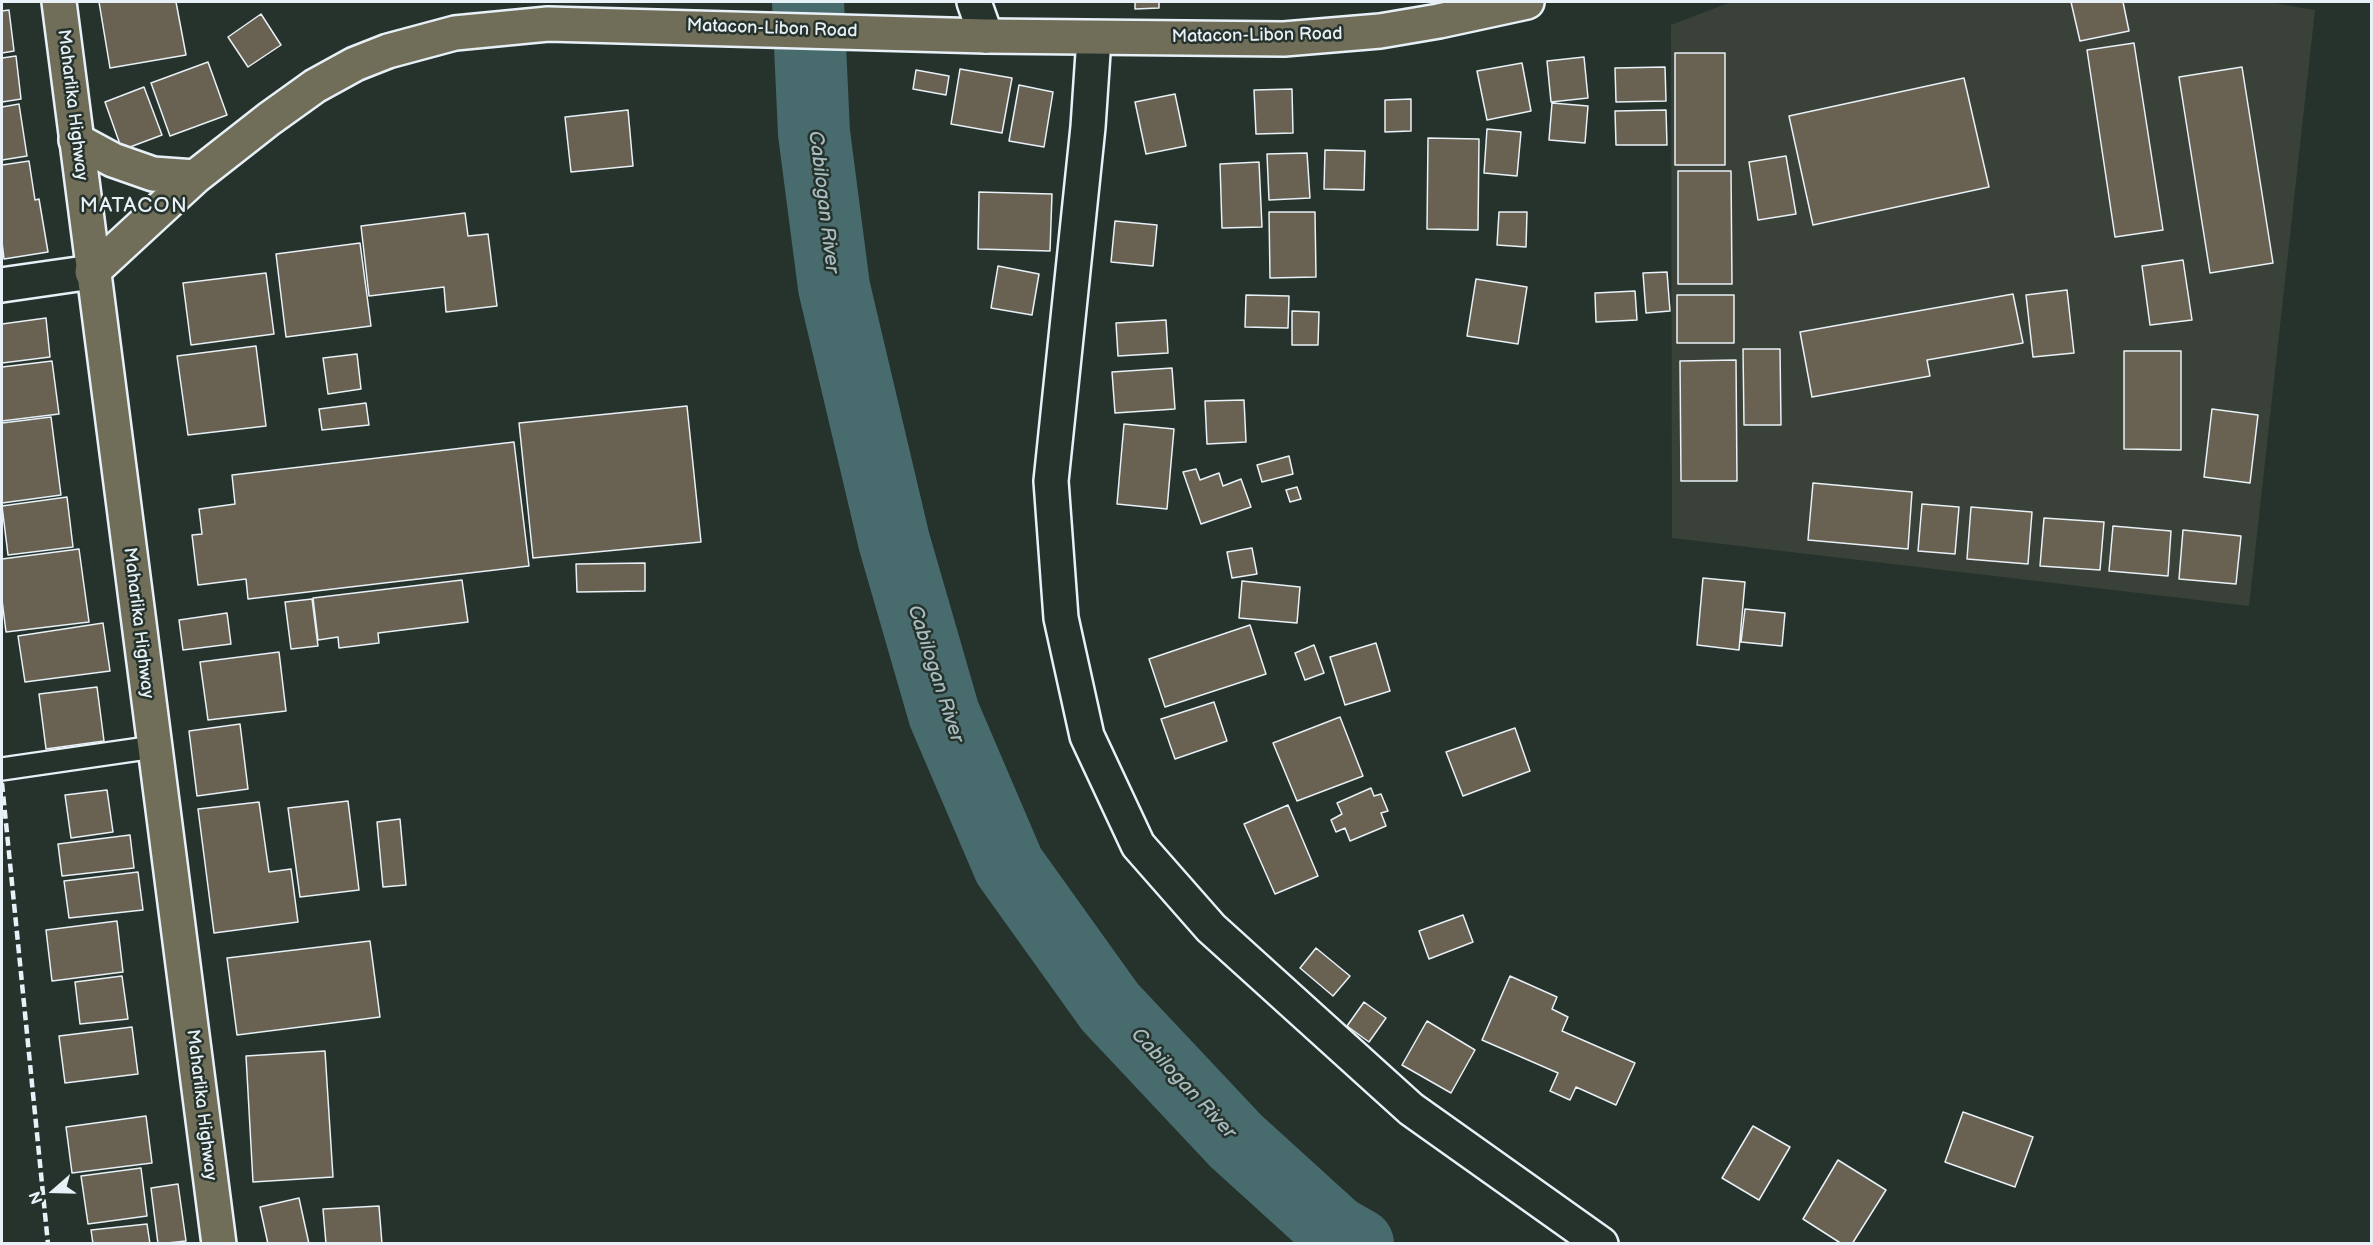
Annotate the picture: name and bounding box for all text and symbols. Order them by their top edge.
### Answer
street label: Matacon-Libon Road [686,15,858,43]
street label: Matacon-Libon Road [1171,24,1343,48]
street label: Maharlika Highway [52,28,92,182]
water label: Cabilogan River [802,130,844,274]
district label: MATACON [80,194,188,220]
street label: Maharlika Highway [118,546,158,700]
water label: Cabilogan River [901,602,969,746]
water label: Cabilogan River [1125,1024,1241,1144]
street label: Maharlika Highway [181,1028,221,1182]
north arrow [24,1161,84,1221]
text: N [26,1188,48,1206]

